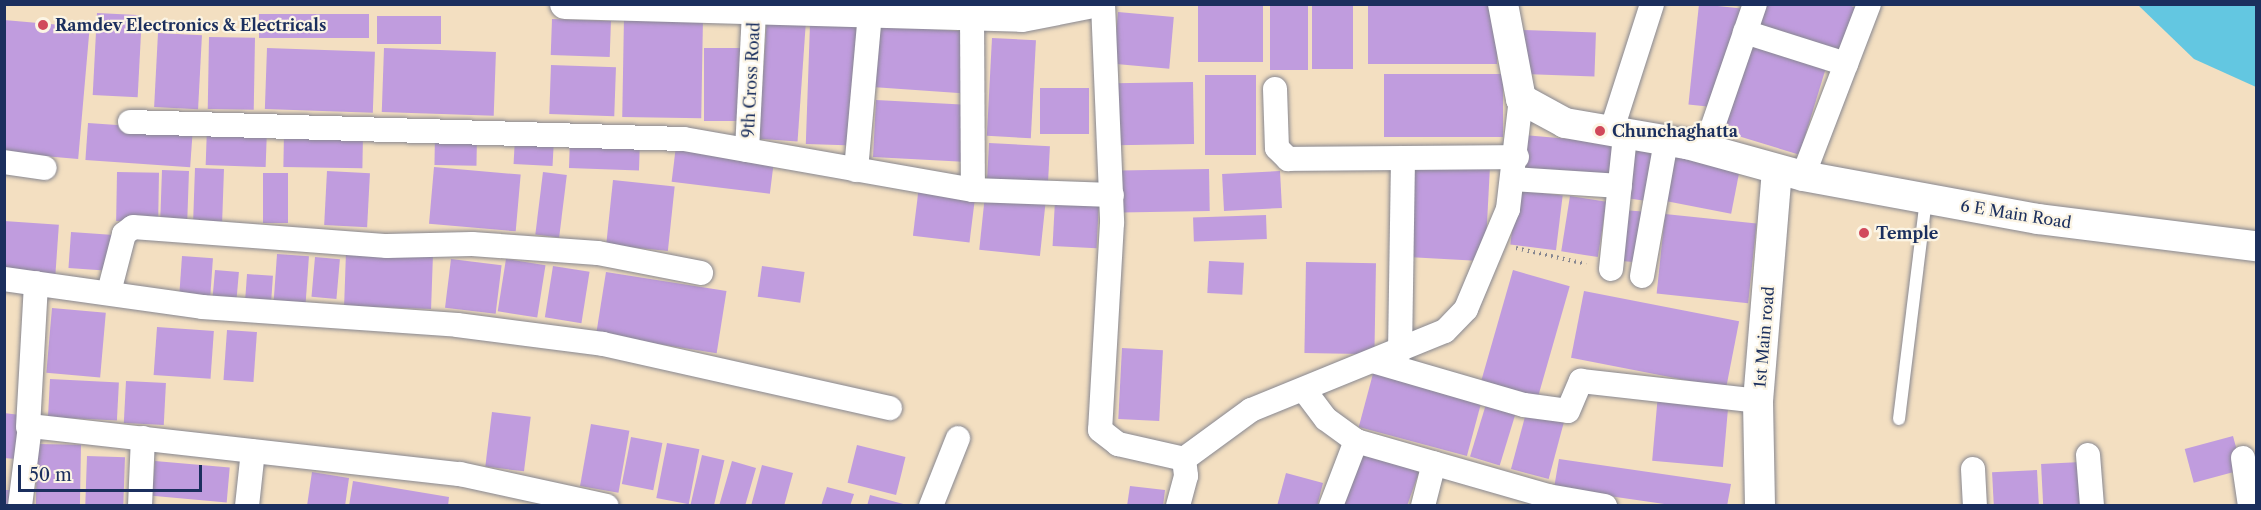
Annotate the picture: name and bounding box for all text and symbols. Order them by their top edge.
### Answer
place label: Ramdev Electronics & Electricals [55,15,327,35]
marker: Ramdev Electronics & Electricals [36,18,50,32]
street label: 9th Cross Road [738,22,764,138]
place label: Chunchaghatta [1612,121,1738,141]
marker: Chunchaghatta [1593,124,1607,138]
street label: 6 E Main Road [1959,196,2073,232]
place label: Temple [1876,223,1938,243]
marker: Temple [1857,226,1871,240]
street label: 1st Main road [1750,286,1778,388]
scale bar [21,453,206,491]
text: 50 m [29,464,72,486]

